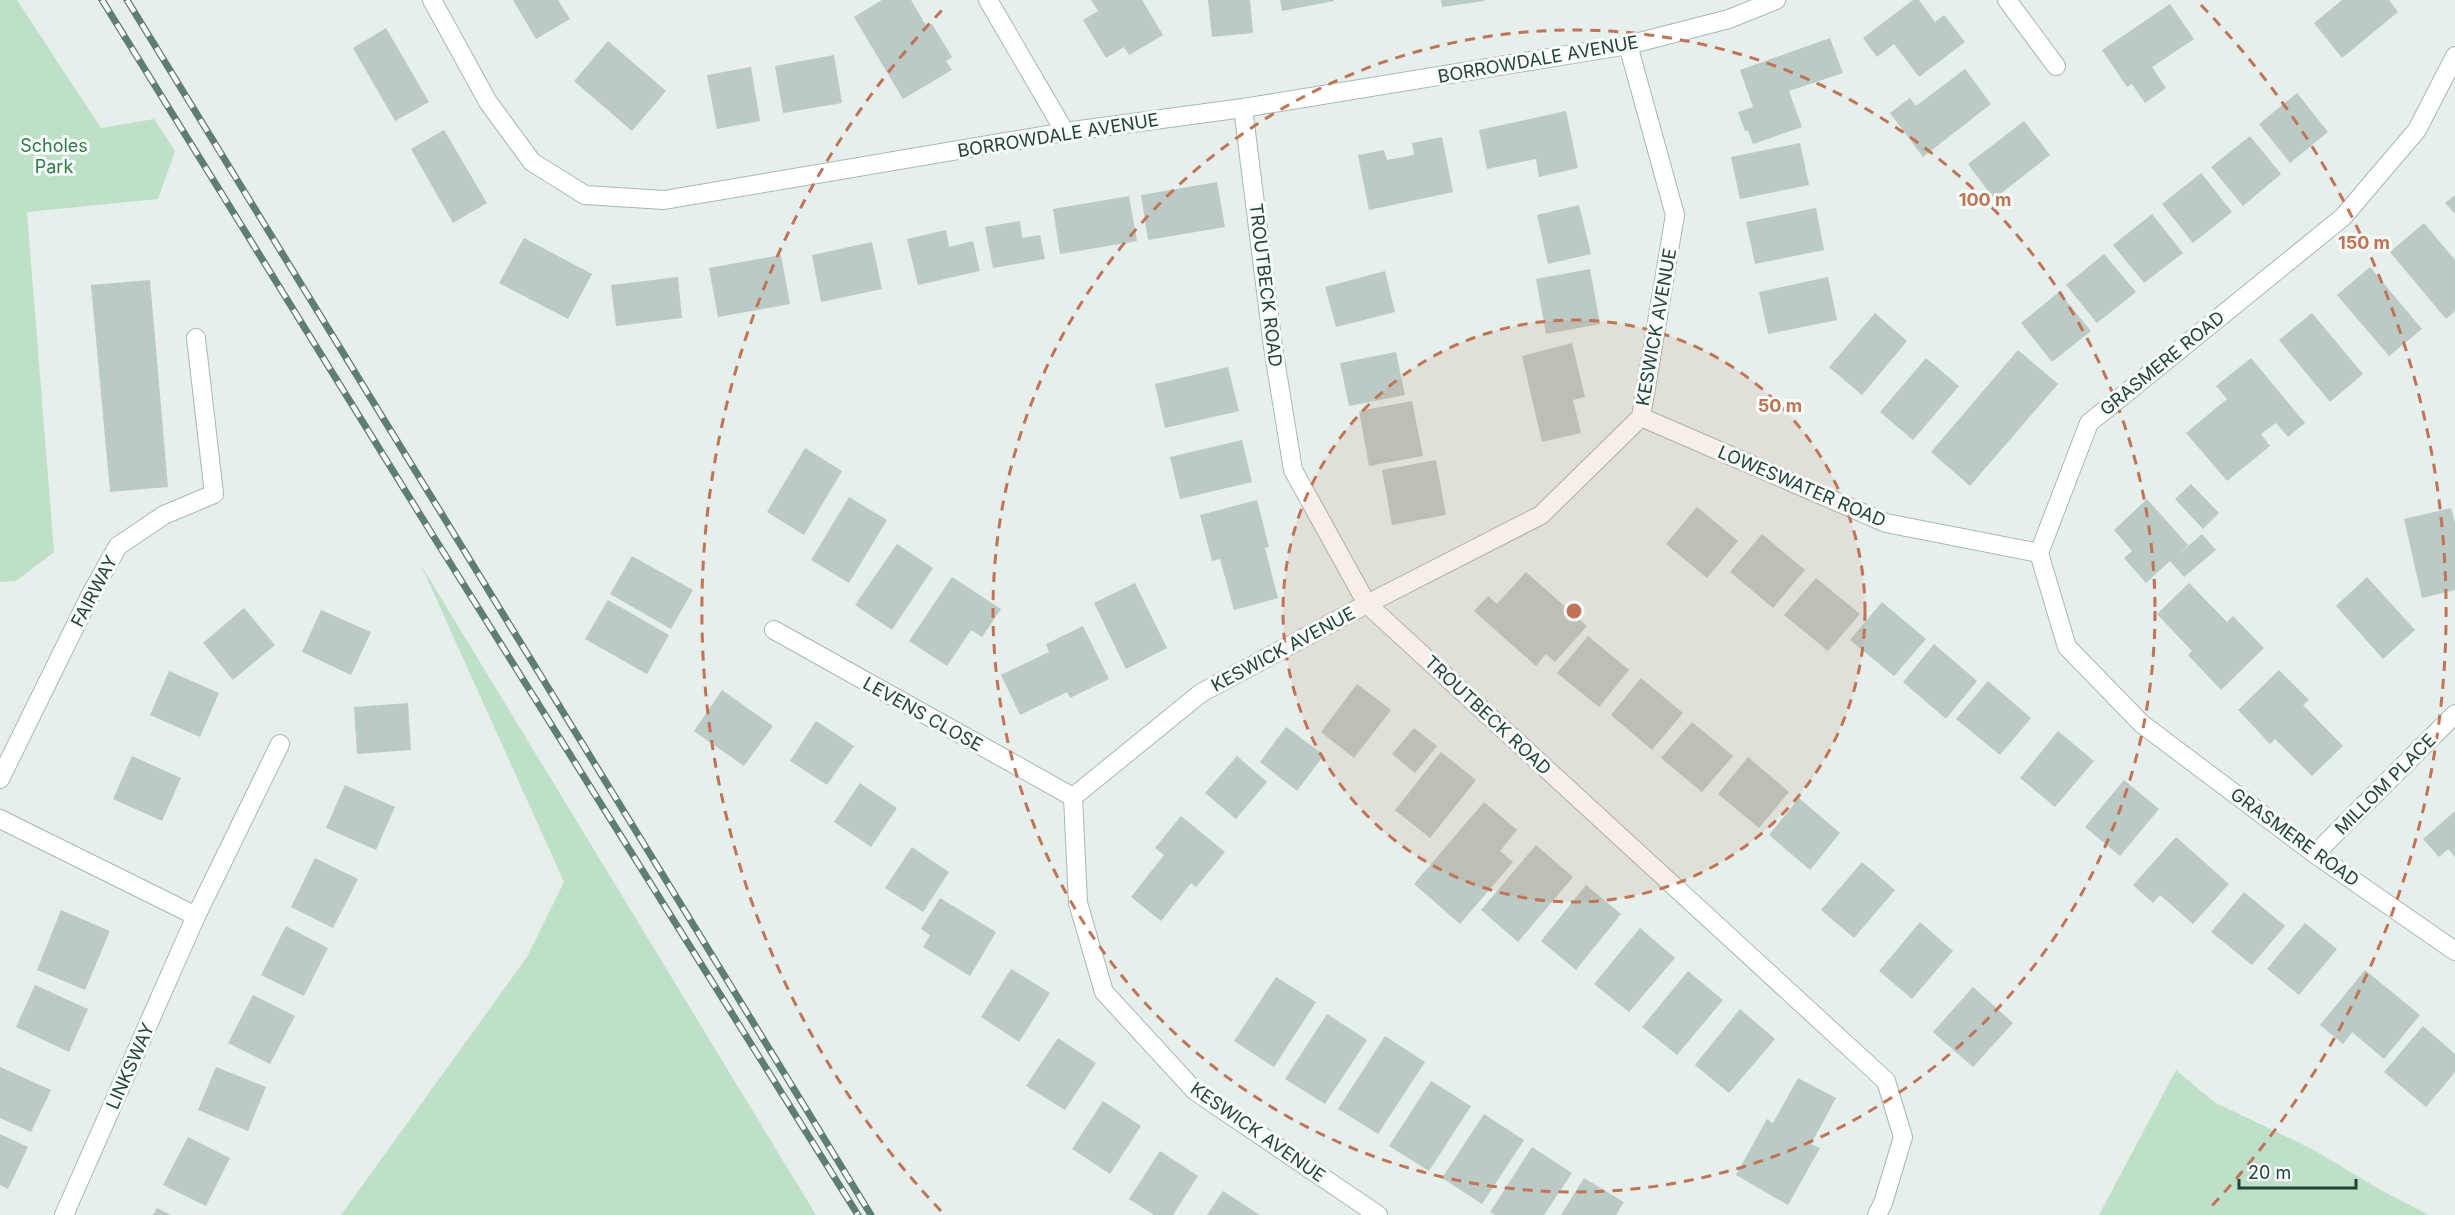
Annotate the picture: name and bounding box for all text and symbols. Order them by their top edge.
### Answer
street label: BORROWDALE AVENUE [1436,31,1640,87]
street label: BORROWDALE AVENUE [956,109,1160,161]
park label: Scholes Park [20,135,88,177]
text: 100 m [1959,189,2011,210]
street label: TROUTBECK ROAD [1246,202,1286,368]
text: 150 m [2338,232,2390,253]
street label: KESWICK AVENUE [1632,247,1680,407]
street label: GRASMERE ROAD [2096,306,2228,420]
text: 50 m [1758,395,1802,416]
street label: LOWESWATER ROAD [1715,441,1889,531]
street label: FAIRWAY [66,552,122,630]
centre of rings [1564,601,1584,621]
street label: KESWICK AVENUE [1208,602,1358,696]
street label: TROUTBECK ROAD [1420,651,1556,779]
street label: LEVENS CLOSE [860,672,986,756]
street label: MILLOM PLACE [2330,729,2440,839]
street label: GRASMERE ROAD [2227,783,2363,891]
street label: LINKSWAY [102,1020,158,1112]
street label: KESWICK AVENUE [1187,1078,1329,1186]
scale bar [2239,1152,2356,1190]
text: 20 m [2248,1162,2291,1183]

